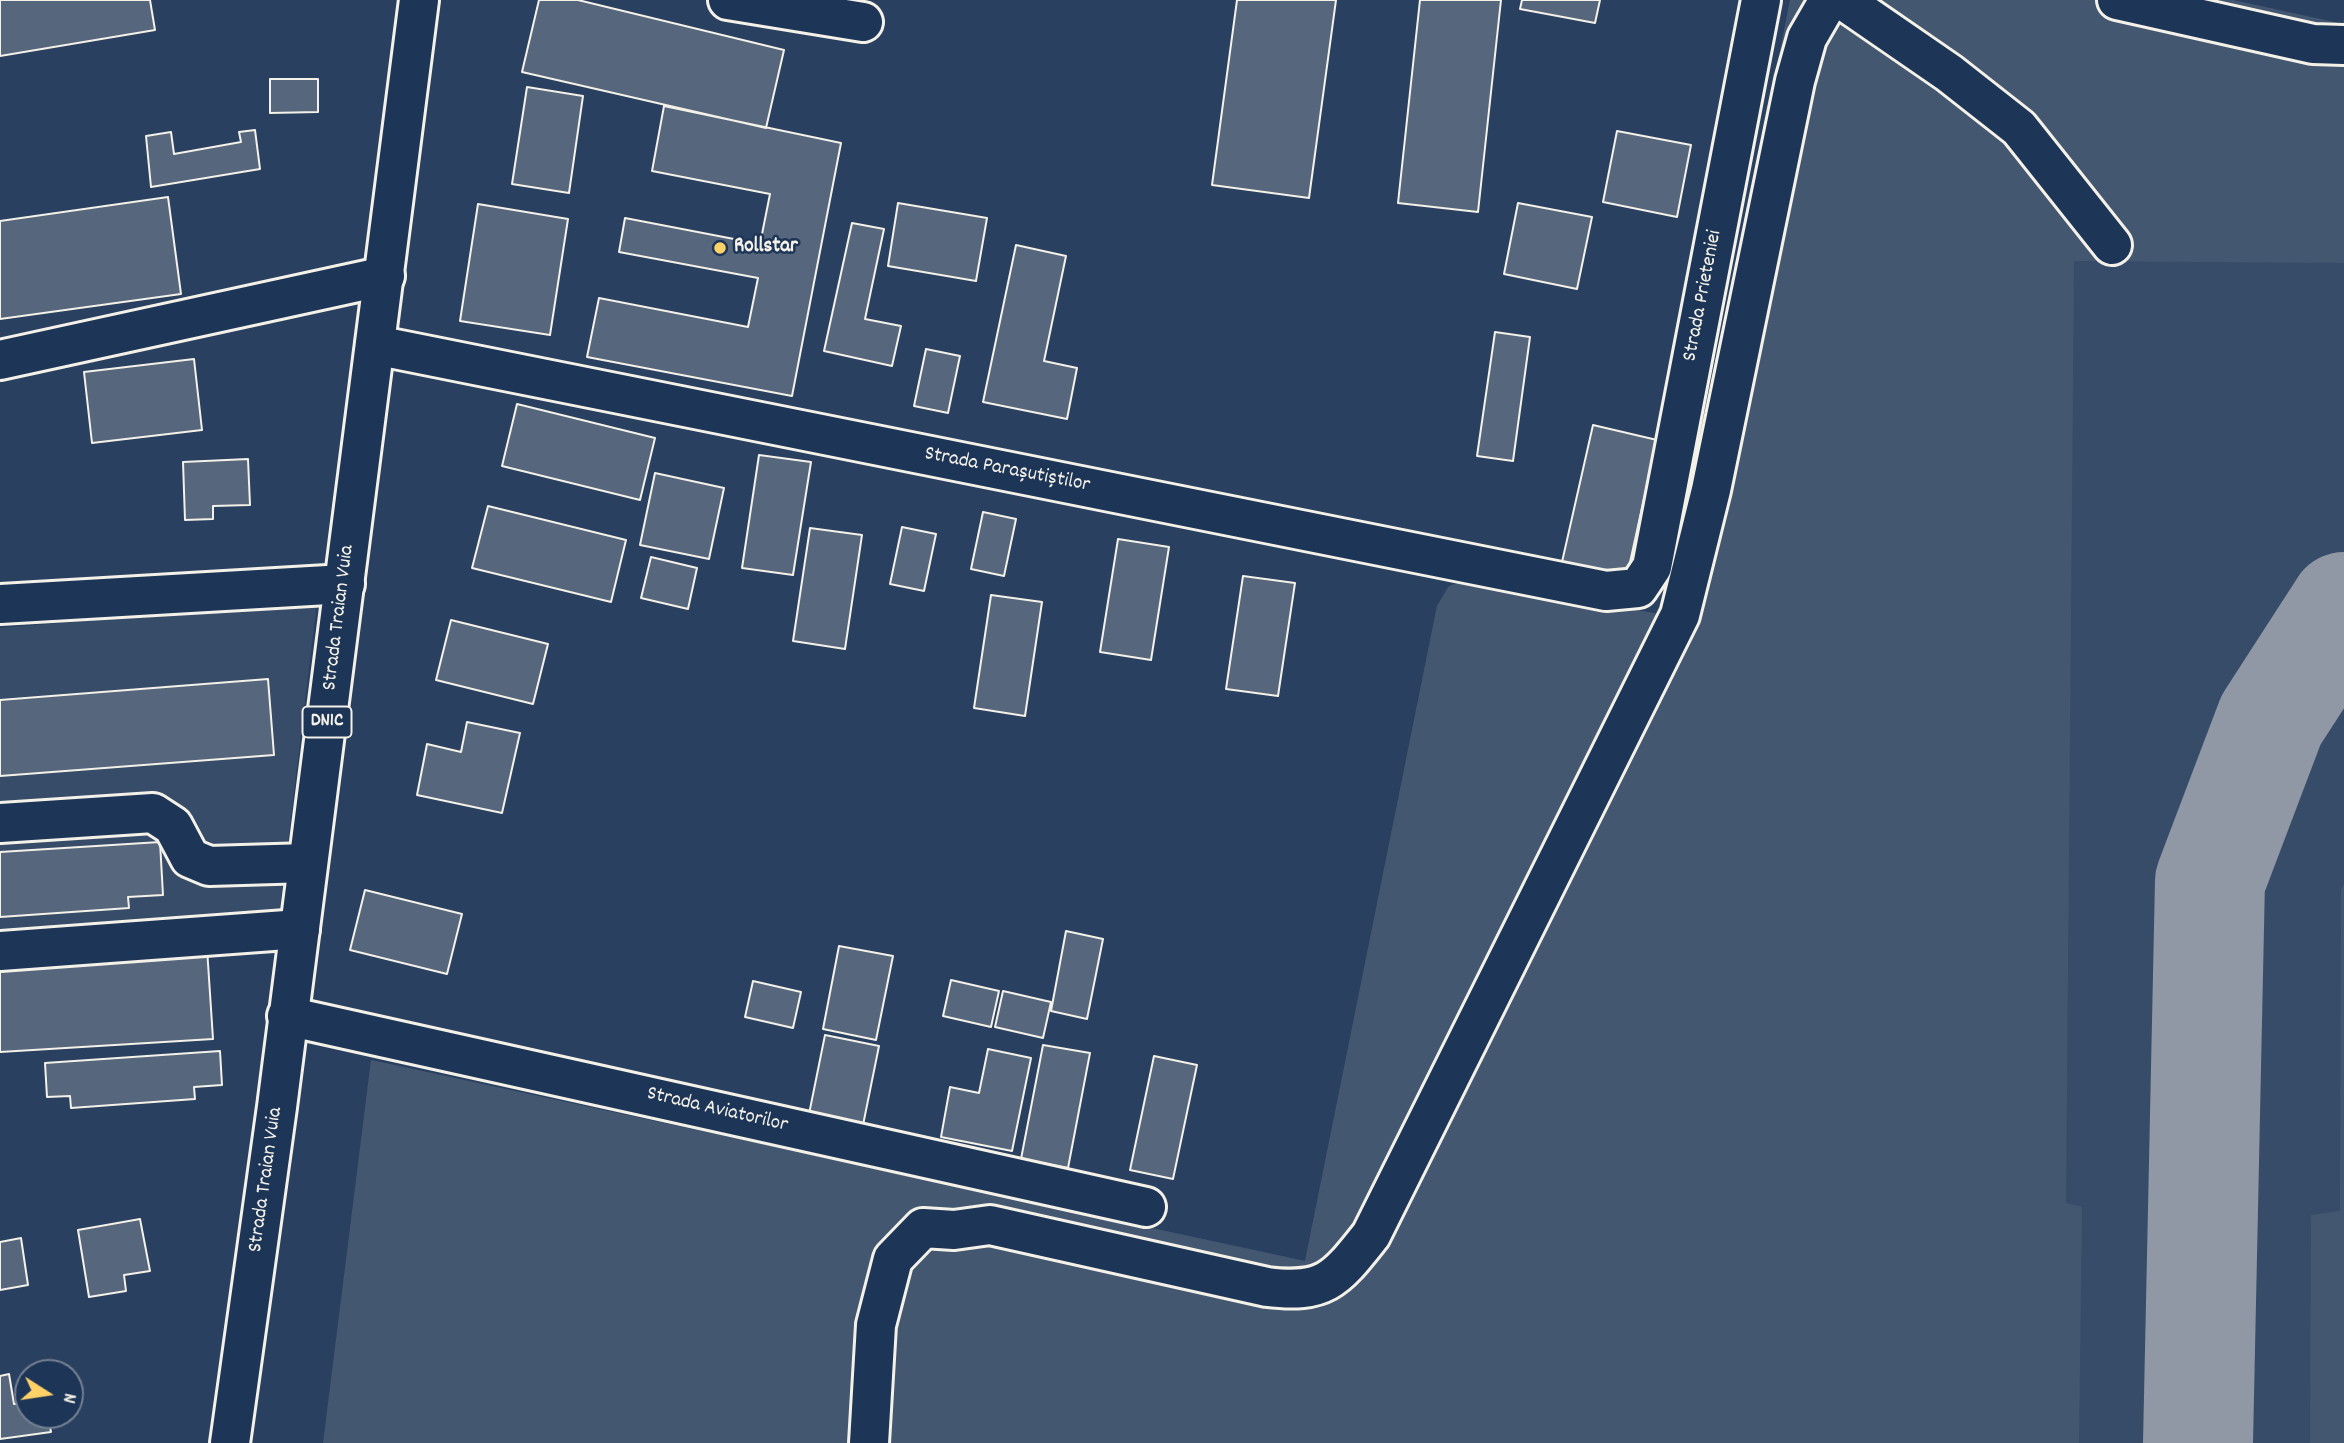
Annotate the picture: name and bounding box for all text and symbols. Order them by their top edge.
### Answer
street label: Strada Prieteniei [1679,228,1729,364]
place label: Rollstar [734,235,798,261]
marker: Rollstar [712,240,728,256]
street label: Strada Parașutiștilor [922,443,1092,499]
street label: Strada Traian Vuia [319,544,361,692]
road number: DN1C [302,706,352,737]
street label: Strada Aviatorilor [644,1083,790,1139]
street label: Strada Traian Vuia [244,1106,290,1254]
north arrow [14,1359,84,1429]
text: N [54,1391,82,1405]

